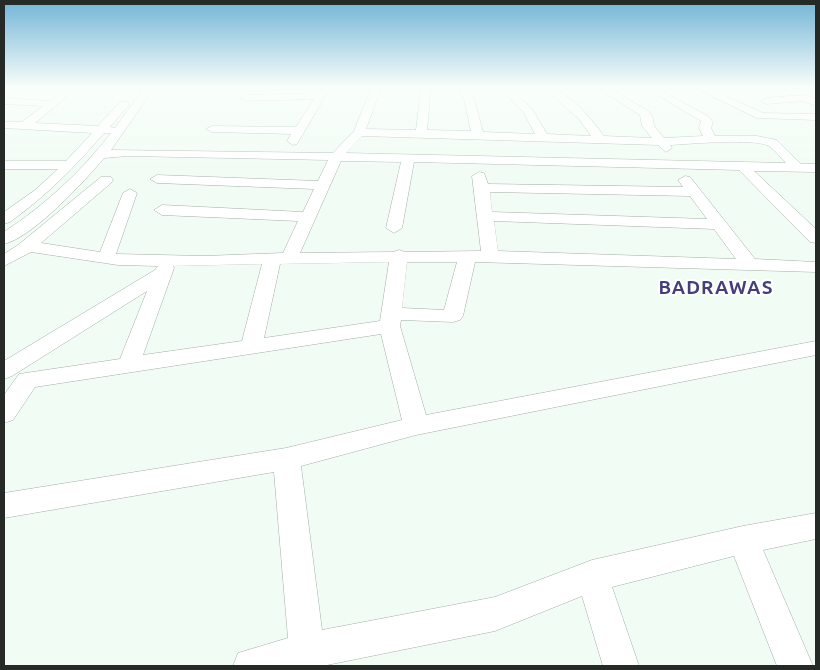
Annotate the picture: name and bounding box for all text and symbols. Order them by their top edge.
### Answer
district label: BADRAWAS [657,277,775,299]

